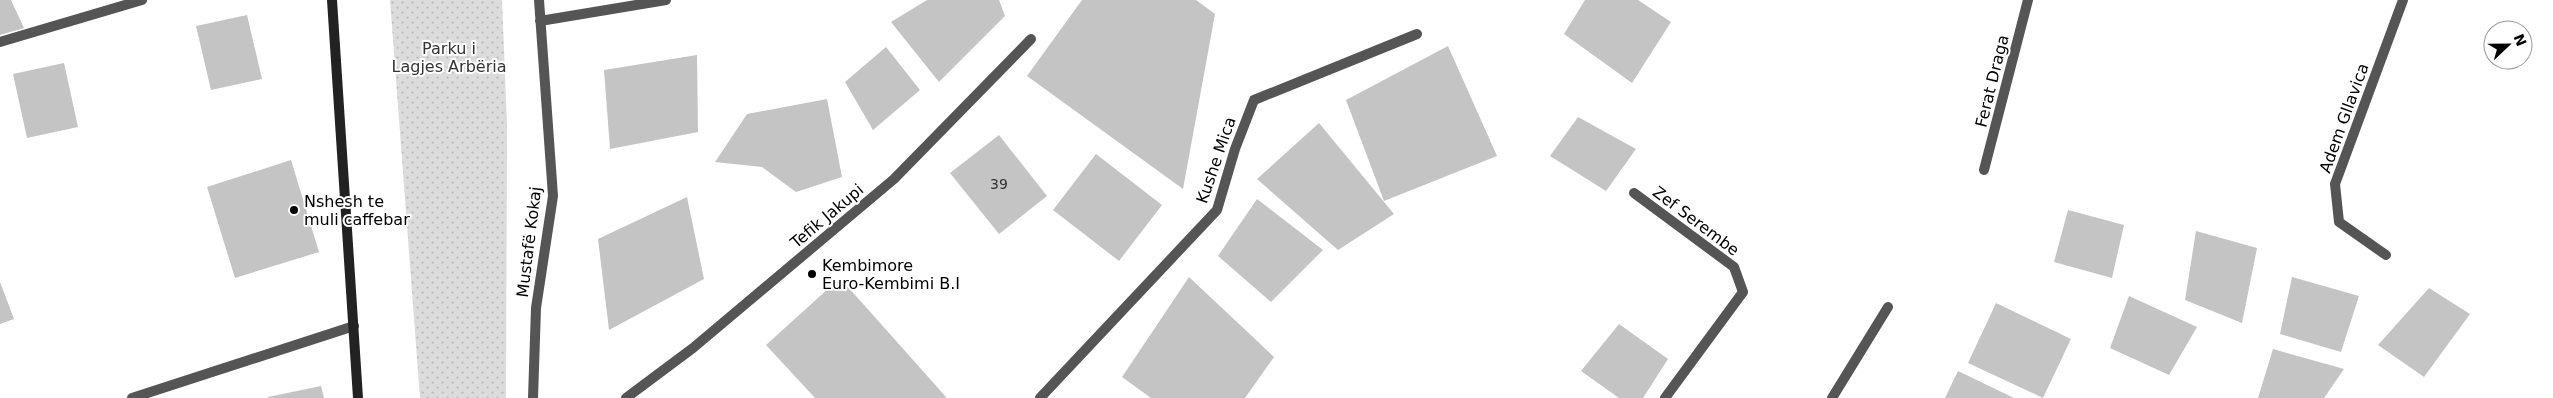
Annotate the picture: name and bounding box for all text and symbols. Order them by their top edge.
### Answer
north arrow [2483,20,2533,70]
text: N [2510,32,2530,49]
street label: Ferat Draga [1971,33,2013,129]
park label: Parku i Lagjes Arbëria [392,39,506,76]
street label: Adem Gllavica [2315,61,2373,175]
street label: Kushe Mica [1192,114,1240,206]
house number: 39 [990,176,1008,192]
street label: Tefik Jakupi [786,180,867,253]
street label: Zef Serembe [1649,182,1743,260]
street label: Mustafë Kokaj [513,185,545,299]
place label: Nshesh te muli caffebar [304,192,410,229]
marker: Nshesh te muli caffebar [288,204,300,216]
place label: Kembimore Euro-Kembimi B.I [822,256,960,293]
marker: Kembimore Euro-Kembimi B.I [806,268,818,280]

